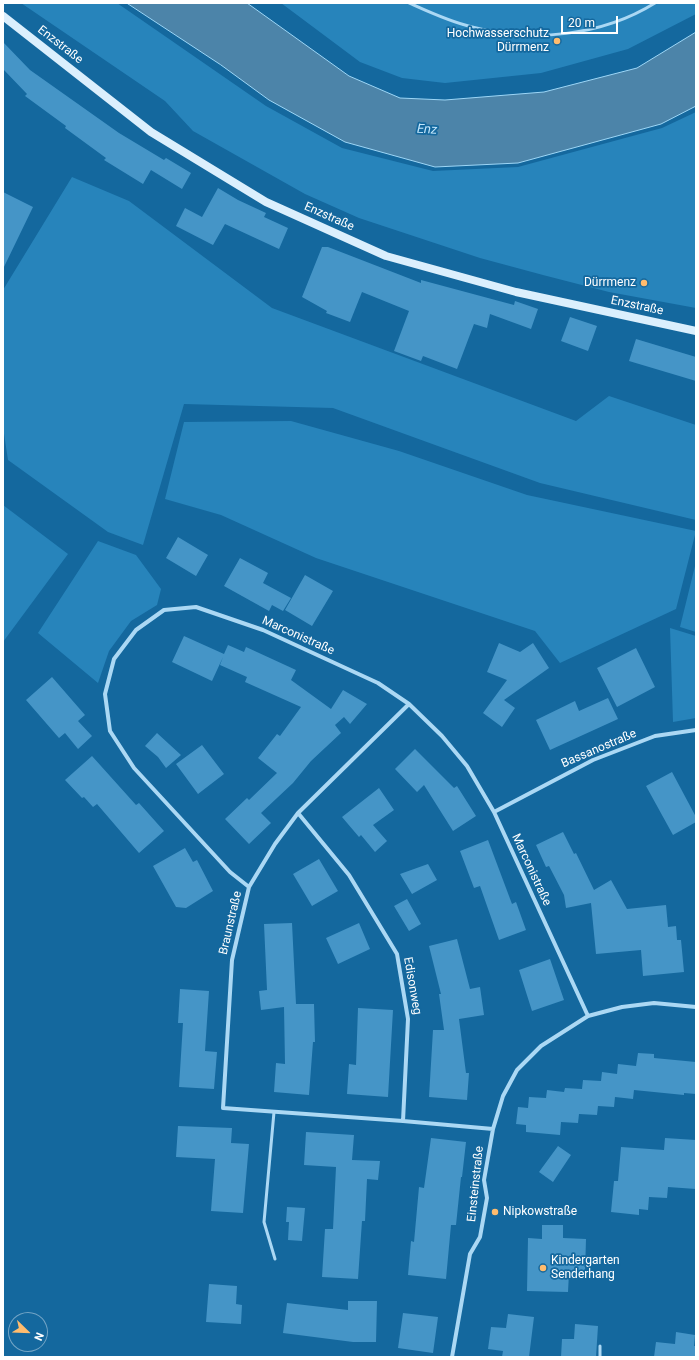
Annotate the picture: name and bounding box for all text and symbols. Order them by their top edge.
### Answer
scale bar [563,8,620,34]
text: 20 m [568,16,595,30]
street label: Enzstraße [35,23,85,67]
place label: Hochwasserschutz Dürrmenz [447,27,549,55]
marker: Hochwasserschutz Dürrmenz [552,36,562,46]
water label: Enz [416,122,438,138]
street label: Enzstraße [302,200,356,234]
place label: Dürrmenz [584,276,636,290]
marker: Dürrmenz [639,278,649,288]
street label: Enzstraße [609,293,665,319]
street label: Marconistraße [260,614,336,658]
street label: Bassanostraße [559,727,639,771]
street label: Marconistraße [508,832,554,908]
street label: Braunstraße [217,890,245,956]
street label: Edisonweg [400,956,424,1016]
street label: Einsteinstraße [465,1145,487,1223]
place label: Nipkowstraße [503,1205,577,1219]
marker: Nipkowstraße [490,1207,500,1217]
place label: Kindergarten Senderhang [551,1254,620,1282]
marker: Kindergarten Senderhang [538,1263,548,1273]
north arrow [8,1312,48,1352]
text: N [31,1330,46,1343]

